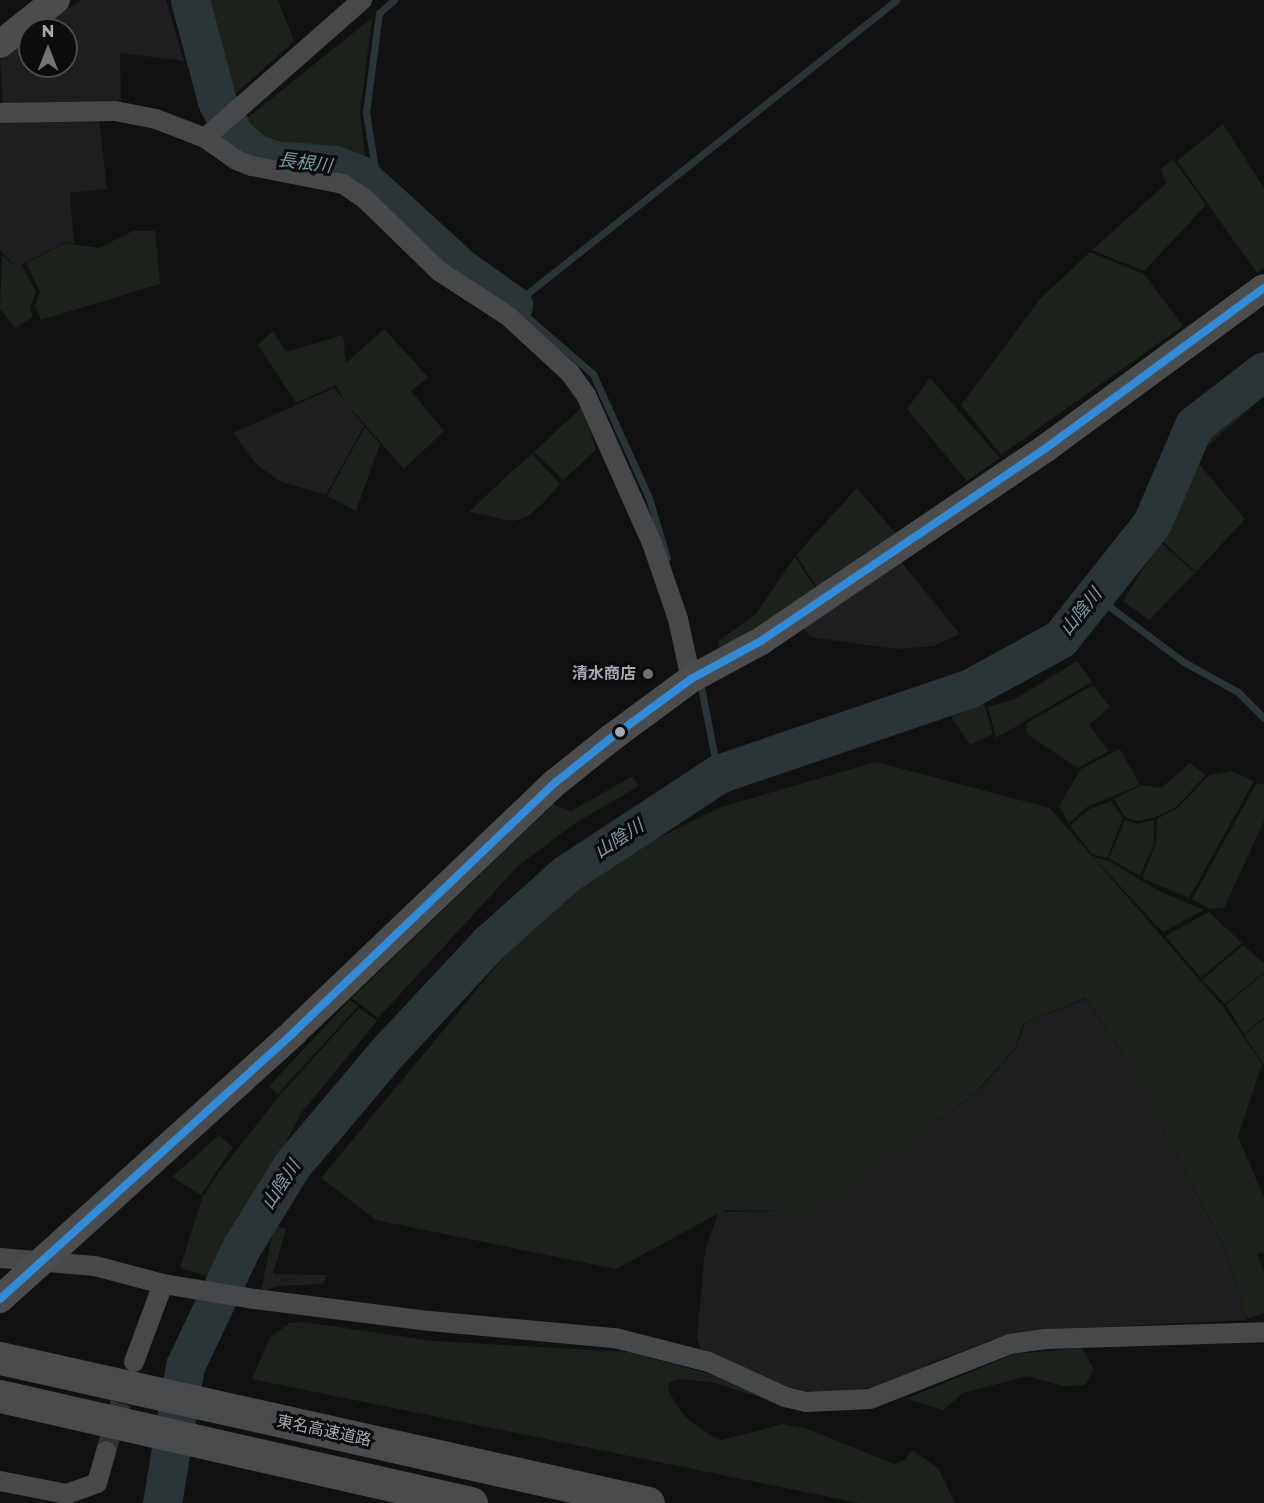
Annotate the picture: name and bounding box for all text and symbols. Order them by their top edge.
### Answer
north arrow [18,18,78,78]
text: N [42,22,54,41]
water label: 長根川 [277,149,333,177]
water label: 山陰川 [1056,584,1106,640]
place label: 清水商店 [572,664,636,684]
marker: 清水商店 [641,667,655,681]
unlabelled marker [614,726,626,738]
water label: 山陰川 [590,815,648,863]
water label: 山陰川 [257,1156,305,1214]
street label: 東名高速道路 [275,1412,373,1450]

